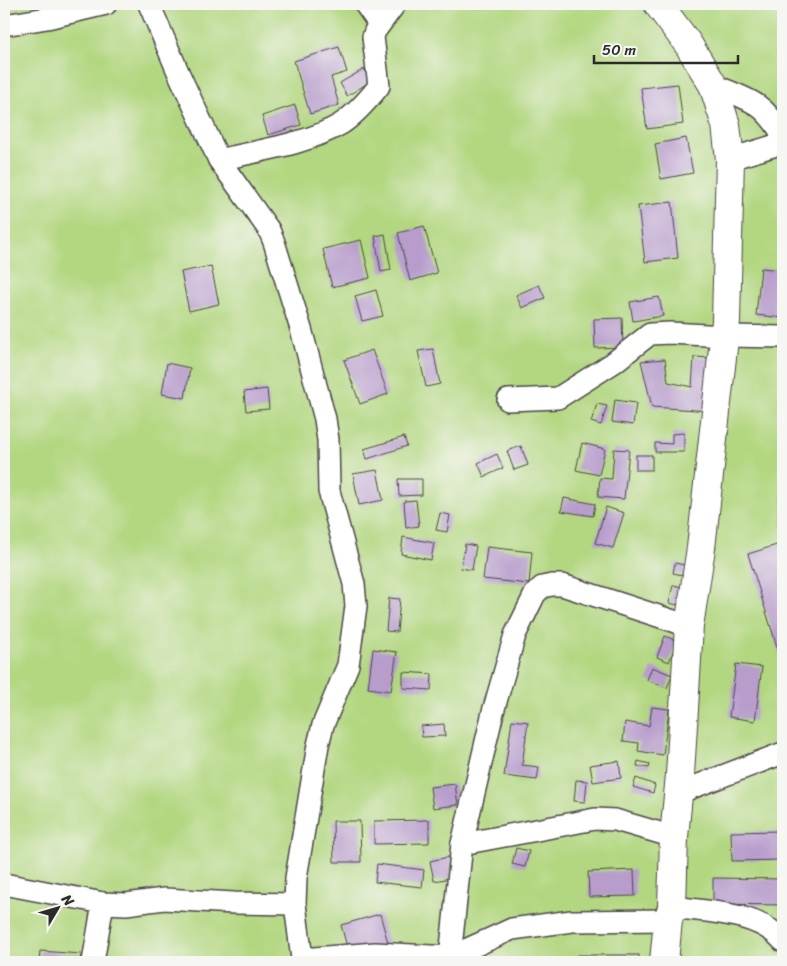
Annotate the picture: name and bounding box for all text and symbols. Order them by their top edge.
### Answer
scale bar [594,32,738,64]
text: 50 m [602,37,637,63]
north arrow [32,884,82,934]
text: N [54,888,81,912]

